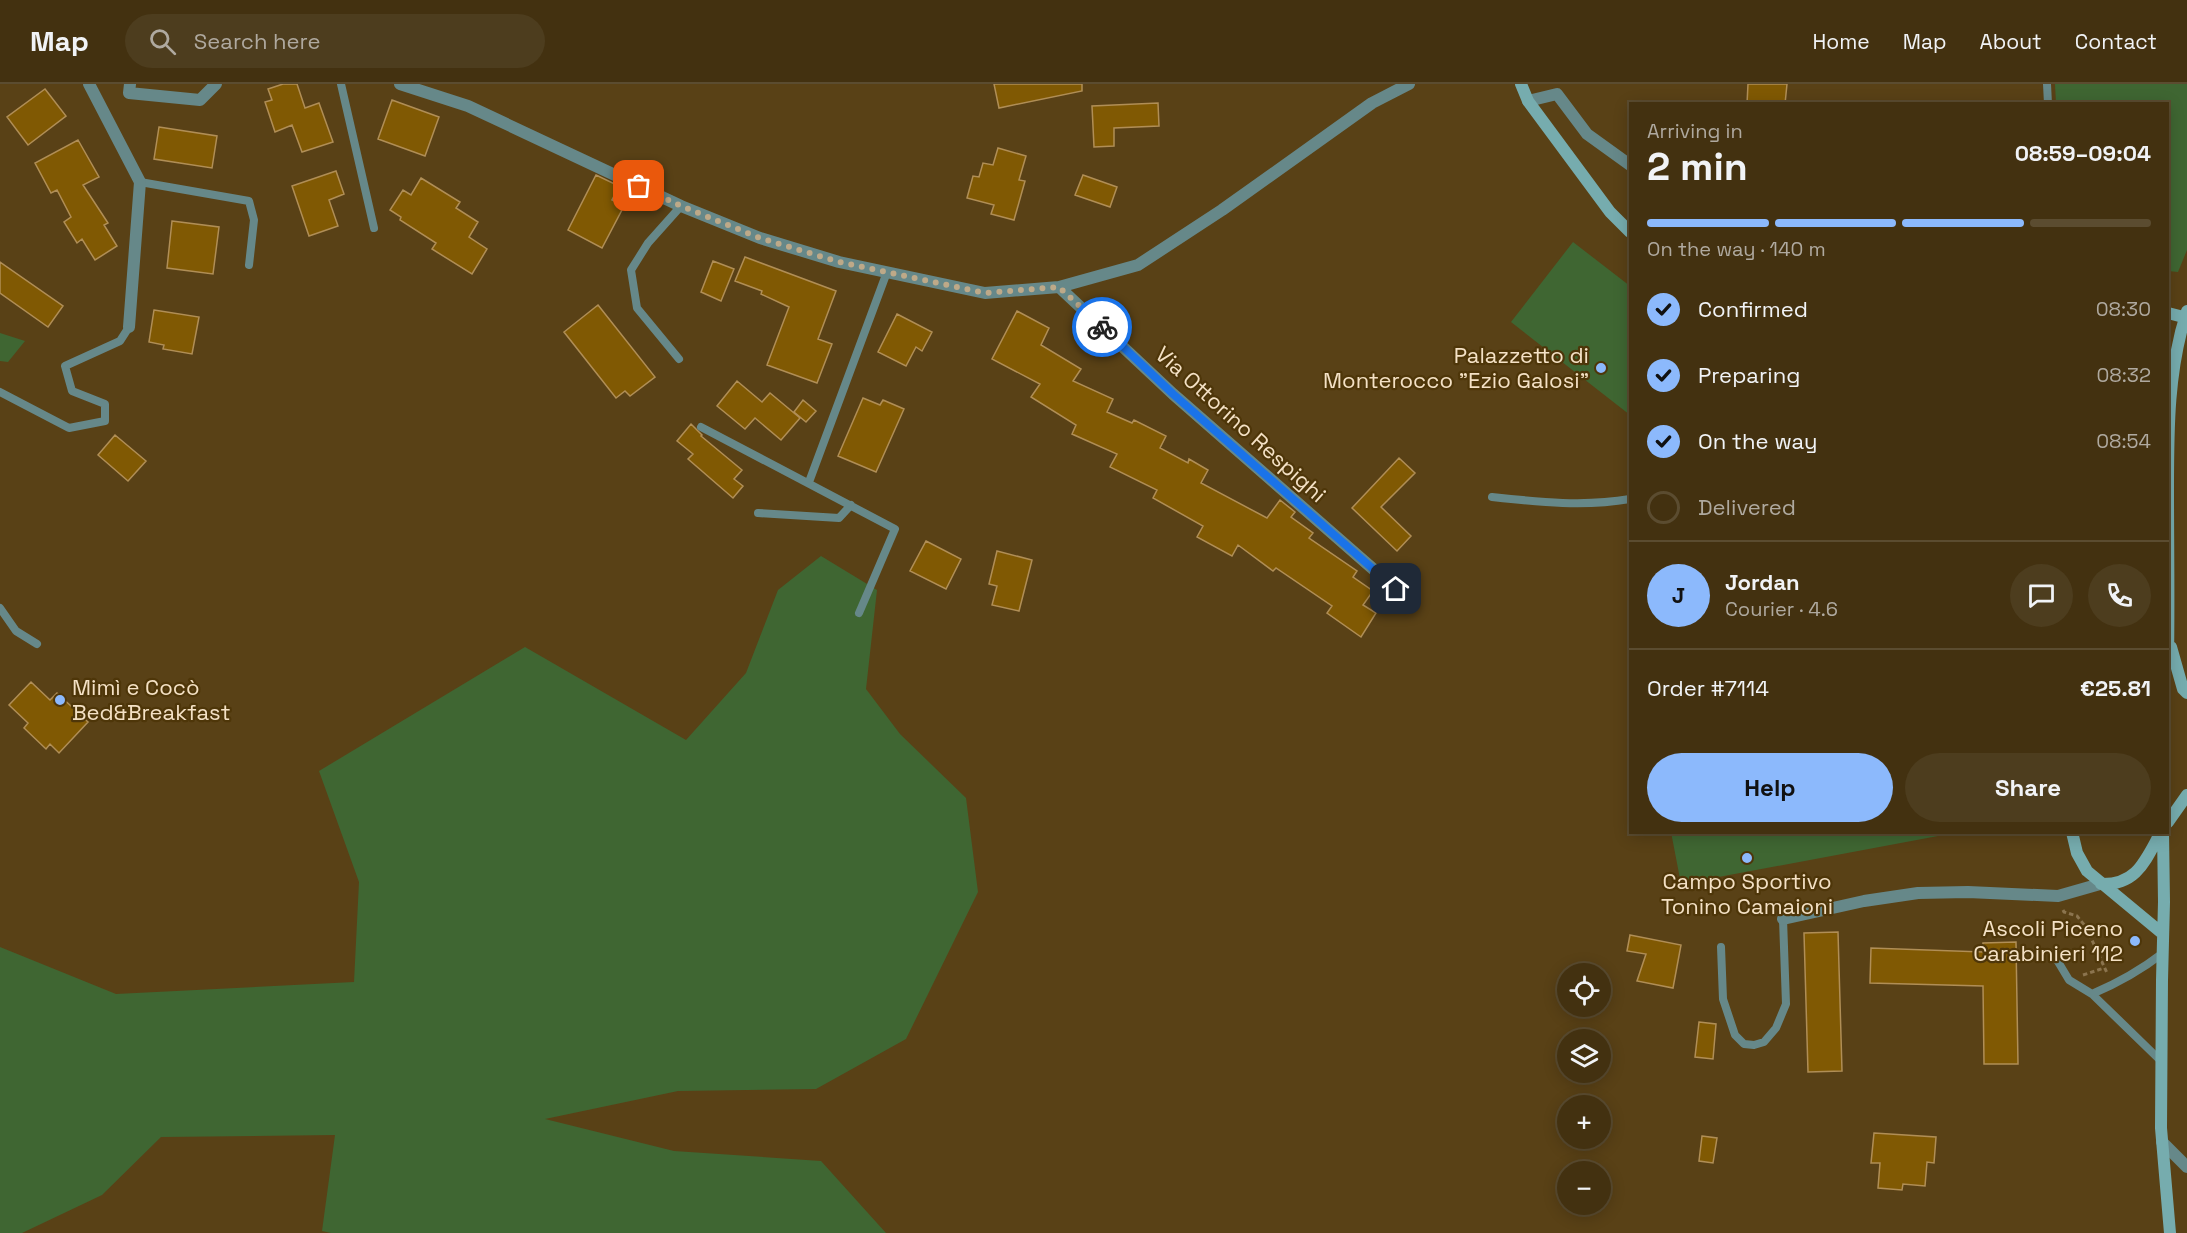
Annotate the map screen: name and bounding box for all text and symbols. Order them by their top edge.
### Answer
search box [125,14,545,68]
text: Map [30,23,89,59]
icon: search [146,25,179,58]
text: Search here [194,27,321,55]
text: Home [1812,28,1870,55]
text: Map [1903,28,1947,55]
text: About [1980,28,2042,55]
text: Contact [2075,28,2157,55]
text: Arriving in [1647,118,1743,144]
text: 08:59–09:04 [2015,139,2151,167]
text: 2 min [1647,142,1748,191]
pin [613,160,664,211]
icon: bag [622,169,655,202]
text: On the way · 140 m [1647,236,1826,262]
icon: check [1647,293,1680,326]
text: Confirmed [1698,295,1808,323]
text: 08:30 [2096,296,2151,322]
courier [1072,297,1132,357]
icon: bike [1086,311,1119,344]
street label: Via Ottorino Respighi [1150,340,1332,508]
place label: Palazzetto di Monterocco "Ezio Galosi" [1323,341,1589,394]
icon: check [1647,359,1680,392]
marker: Palazzetto di Monterocco "Ezio Galosi" [1594,361,1608,375]
text: Preparing [1698,361,1800,389]
text: 08:32 [2097,362,2151,388]
icon: check [1647,425,1680,458]
text: On the way [1698,427,1817,455]
text: 08:54 [2096,428,2151,454]
text: Delivered [1698,493,1796,521]
pin [1370,563,1421,614]
button: chat [2010,564,2073,627]
button: phone [2088,564,2151,627]
text: Jordan [1725,568,1800,596]
icon: home [1379,572,1412,605]
text: J [1672,581,1685,609]
text: Courier · 4.6 [1725,596,1838,622]
place label: Mimì e Cocò Bed&Breakfast [72,673,231,726]
text: Order #7114 [1647,674,1769,702]
text: €25.81 [2080,674,2151,702]
marker: Mimì e Cocò Bed&Breakfast [53,693,67,707]
button: Help [1647,753,1893,822]
button: Share [1905,753,2151,822]
marker: Campo Sportivo Tonino Camaioni [1740,851,1754,865]
place label: Campo Sportivo Tonino Camaioni [1661,867,1833,920]
place label: Ascoli Piceno Carabinieri 112 [1973,914,2123,967]
marker: Ascoli Piceno Carabinieri 112 [2128,934,2142,948]
map controls [1557,963,1611,1215]
button: locate [1557,963,1611,1017]
button: layers [1557,1029,1611,1083]
button: + [1557,1095,1611,1149]
button: − [1557,1161,1611,1215]

